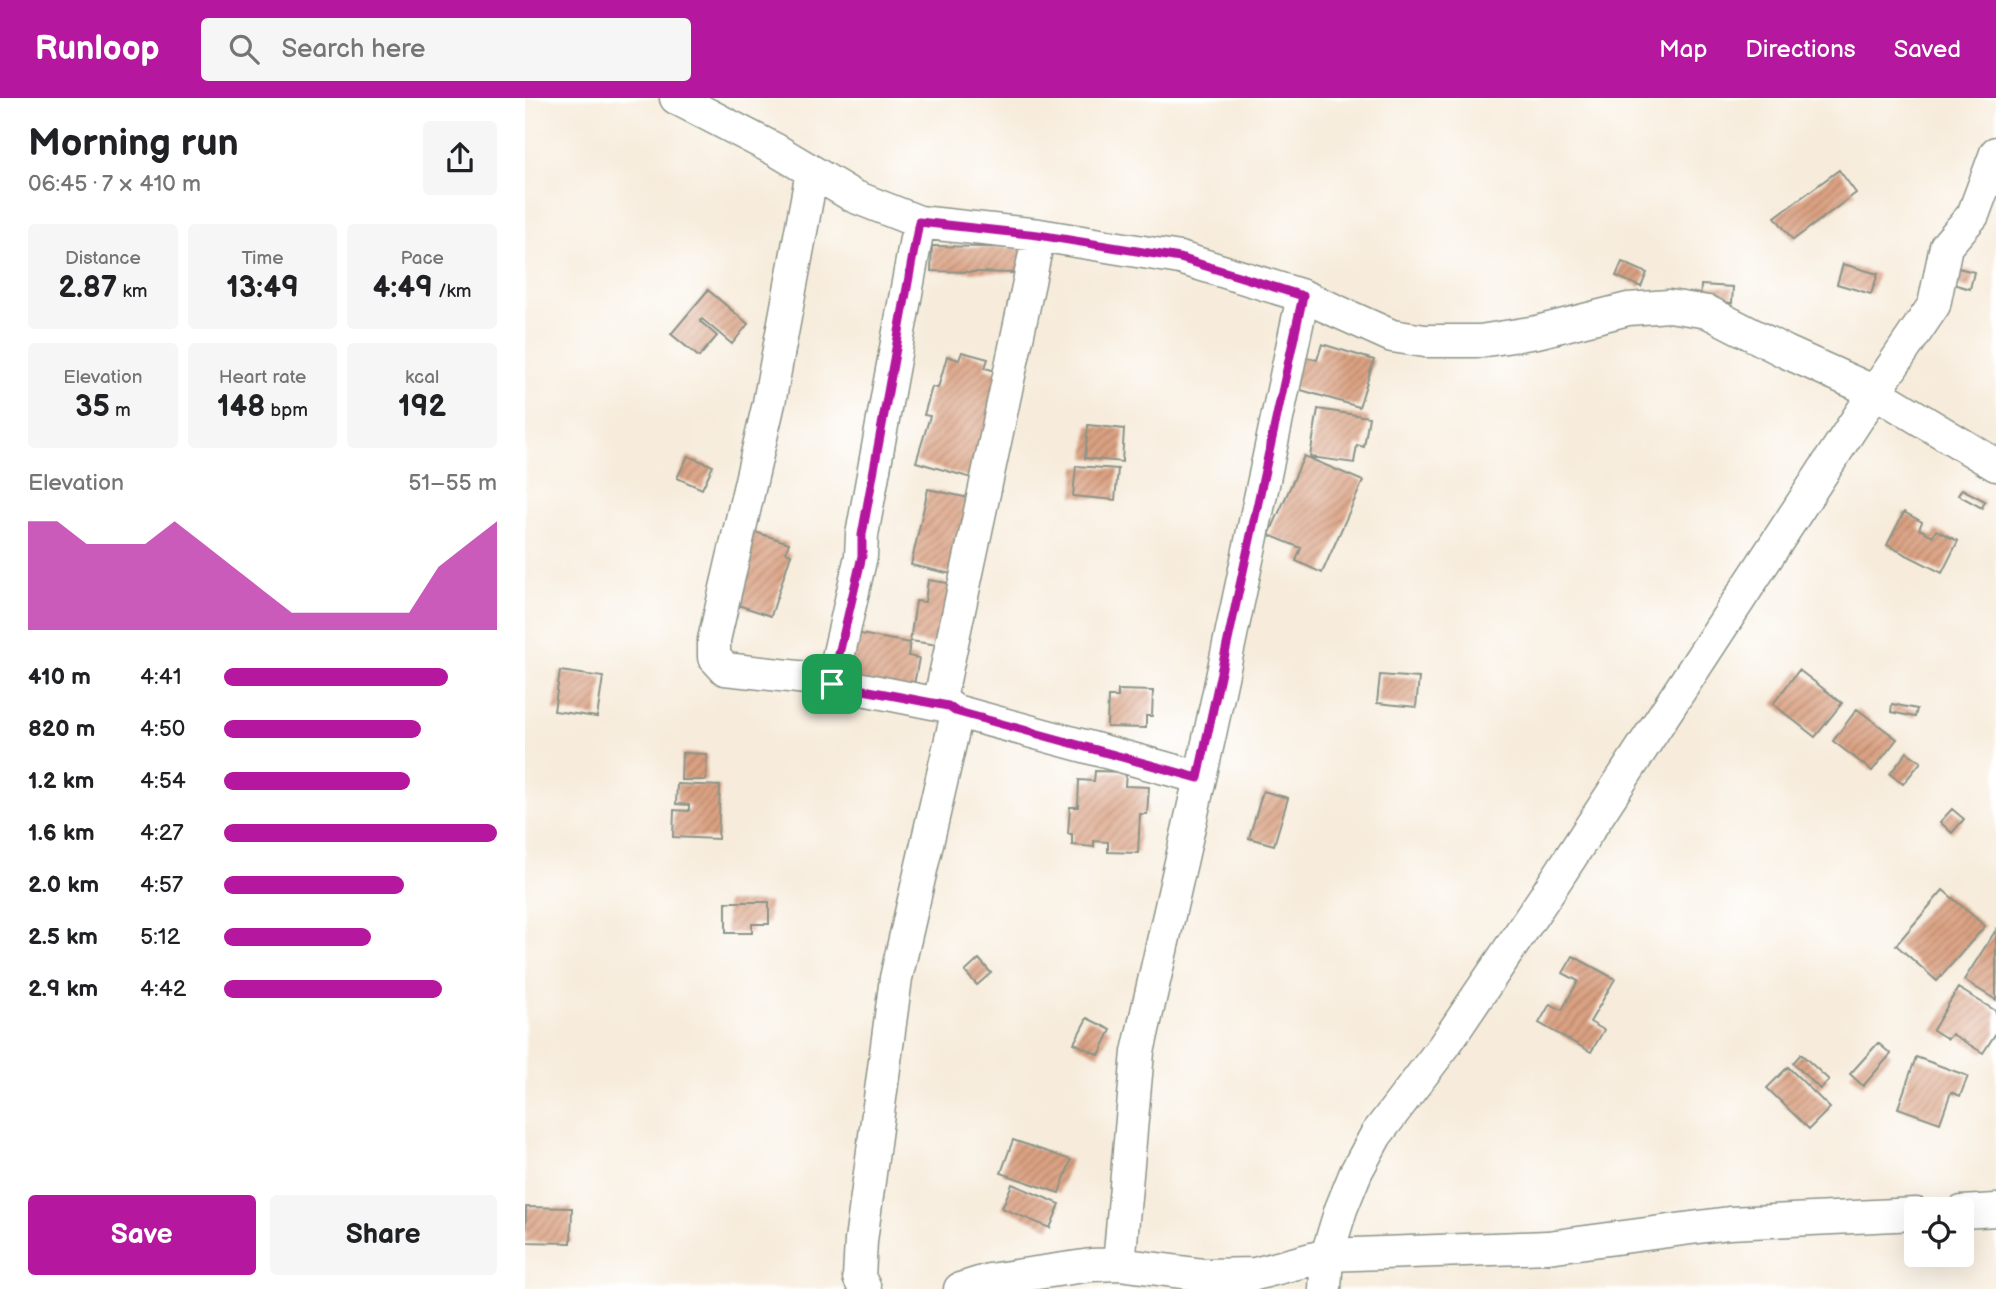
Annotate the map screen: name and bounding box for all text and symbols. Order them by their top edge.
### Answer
search box [201,18,691,81]
text: Runloop [35,29,159,69]
icon: search [225,30,263,68]
text: Search here [281,34,425,65]
text: Map [1659,35,1707,64]
text: Directions [1745,35,1856,64]
text: Saved [1894,35,1961,64]
text: Morning run [28,121,239,166]
button: share [423,121,497,195]
text: 06:45 · 7 × 410 m [28,170,201,198]
text: Distance [65,247,141,270]
text: Time [241,247,284,270]
text: Pace [401,247,444,270]
text: 2.87 [58,270,117,306]
text: 13:49 [226,270,299,306]
text: 4:49 [373,270,433,306]
text: km [117,280,147,303]
text: /km [433,280,472,303]
text: Elevation [63,366,142,389]
text: Heart rate [219,366,306,389]
text: kcal [405,366,439,389]
text: 35 [75,389,110,425]
text: 148 [217,389,265,425]
text: 192 [398,389,446,425]
text: m [110,399,131,422]
text: bpm [265,399,308,422]
text: Elevation [28,469,124,497]
text: 51–55 m [408,469,497,497]
pin [802,654,862,714]
text: 410 m [28,663,91,691]
text: 4:41 [140,663,182,691]
icon: arrive [813,665,851,703]
text: 820 m [28,715,95,743]
text: 4:50 [140,715,185,743]
text: 1.2 km [28,767,94,795]
text: 4:54 [140,767,186,795]
text: 1.6 km [28,819,95,847]
text: 4:27 [140,819,184,847]
text: 2.0 km [28,871,99,899]
text: 4:57 [140,871,183,899]
text: 2.5 km [28,923,98,951]
text: 5:12 [140,923,180,951]
text: 2.9 km [28,975,98,1003]
text: 4:42 [140,975,186,1003]
button: Save [28,1195,256,1275]
button: Share [270,1195,497,1275]
map controls [1904,1197,1974,1267]
button: locate [1904,1197,1974,1267]

